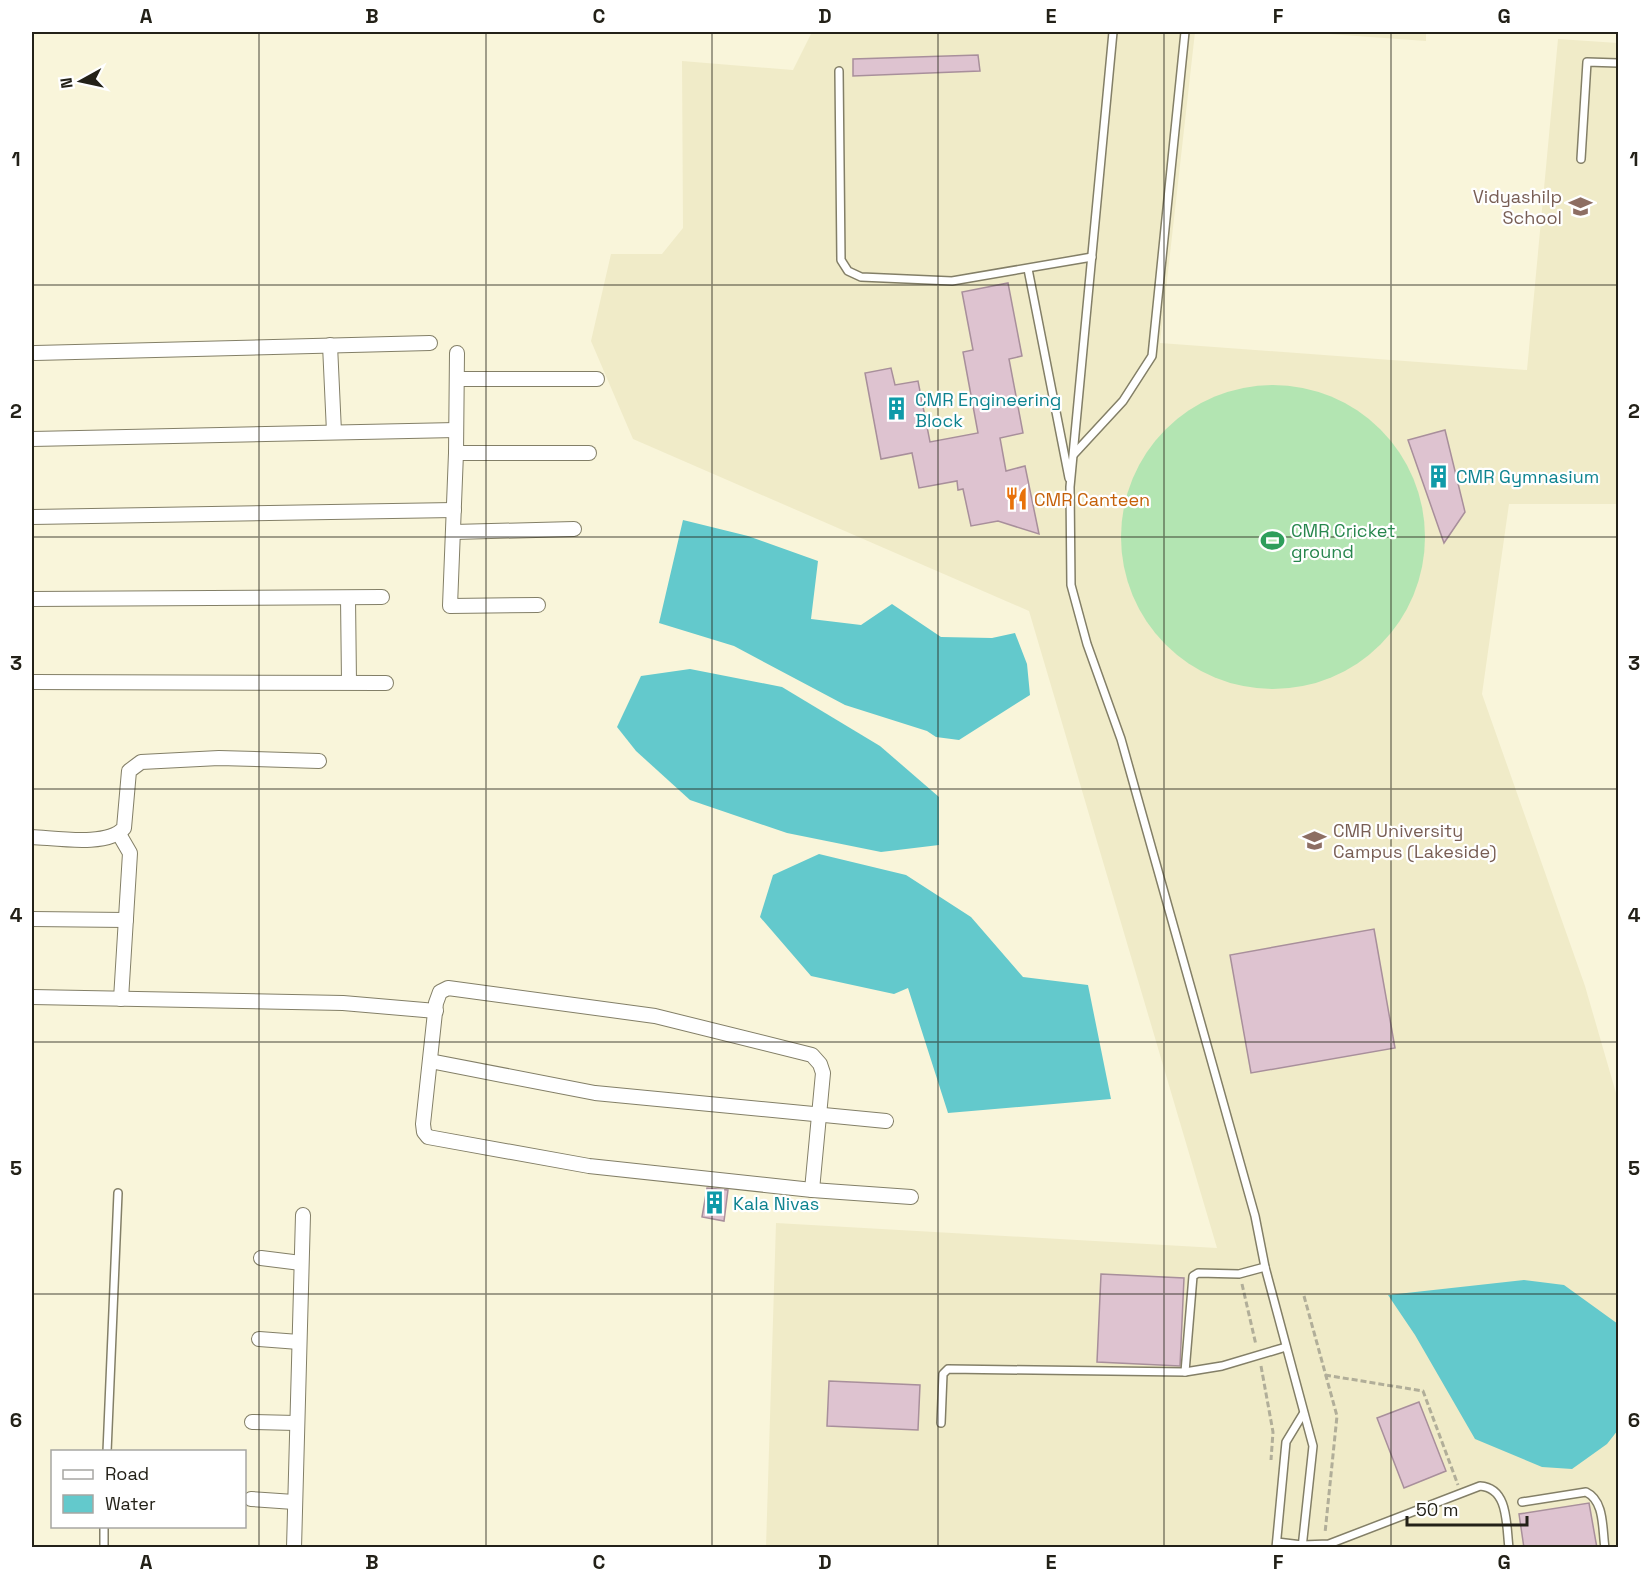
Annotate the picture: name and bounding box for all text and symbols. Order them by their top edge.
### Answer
text: A [140,3,153,29]
text: B [365,3,379,29]
text: C [593,3,606,29]
text: D [818,3,832,29]
text: E [1045,3,1057,29]
text: F [1273,3,1284,29]
text: G [1497,3,1511,29]
north arrow [51,51,111,111]
text: N [55,76,78,90]
text: 1 [11,146,21,172]
text: 1 [1629,146,1639,172]
place label: Vidyashilp School [1473,185,1562,229]
school or university icon: Vidyashilp School [1567,193,1593,219]
place label: CMR Engineering Block [915,388,1061,432]
building icon: CMR Engineering Block [884,396,910,422]
text: 2 [10,398,22,424]
text: 2 [1628,398,1640,424]
building icon: CMR Gymnasium [1425,463,1451,489]
place label: CMR Gymnasium [1456,465,1599,488]
restaurant icon: CMR Canteen [1003,486,1029,512]
place label: CMR Canteen [1034,488,1150,511]
place label: CMR Cricket ground [1291,519,1395,563]
sports icon: CMR Cricket ground [1260,527,1286,553]
text: 3 [10,650,22,676]
text: 3 [1628,650,1640,676]
place label: CMR University Campus (Lakeside) [1333,819,1497,863]
school or university icon: CMR University Campus (Lakeside) [1302,827,1328,853]
text: 4 [10,902,23,928]
text: 4 [1628,902,1641,928]
text: 5 [10,1155,22,1181]
text: 5 [1628,1155,1640,1181]
building icon: Kala Nivas [702,1190,728,1216]
place label: Kala Nivas [733,1192,819,1215]
text: 6 [10,1407,22,1433]
text: 6 [1628,1407,1640,1433]
legend [51,1450,246,1528]
text: Road [105,1462,149,1485]
scale bar [1407,1489,1527,1527]
text: Water [105,1492,156,1515]
text: 50 m [1416,1498,1458,1521]
text: A [140,1549,153,1575]
text: B [365,1549,379,1575]
text: C [593,1549,606,1575]
text: D [818,1549,832,1575]
text: E [1045,1549,1057,1575]
text: F [1273,1549,1284,1575]
text: G [1497,1549,1511,1575]

